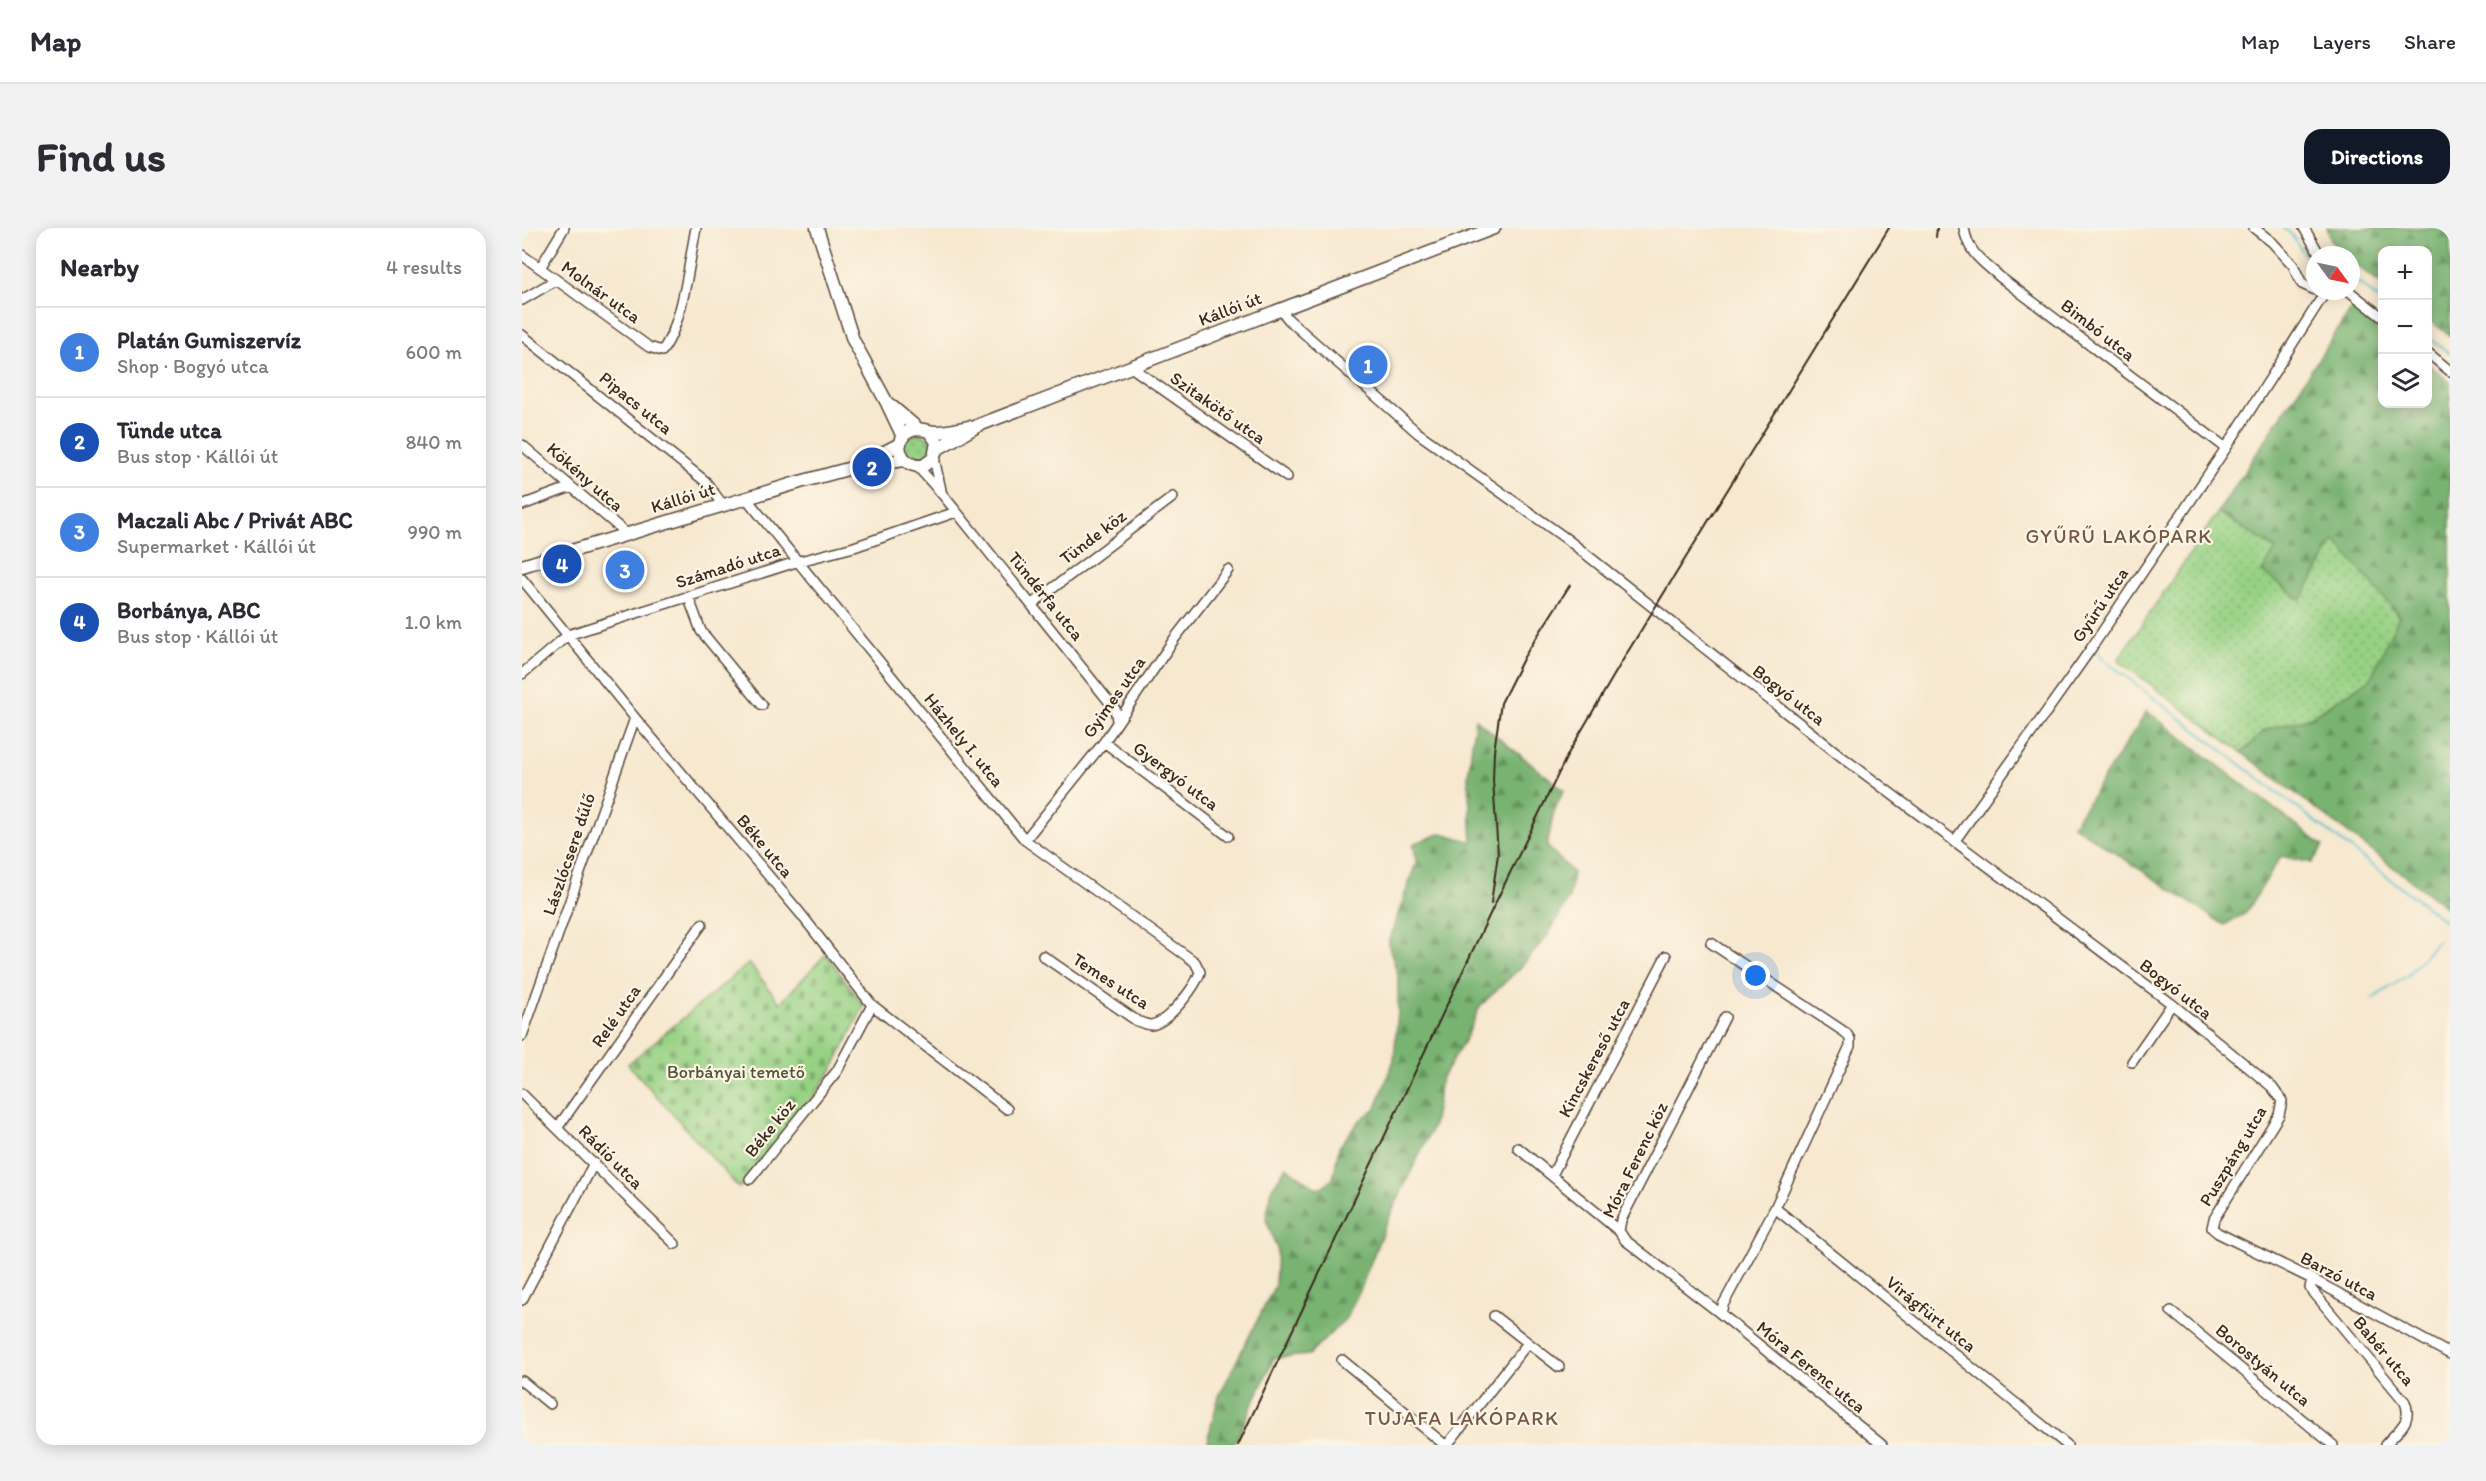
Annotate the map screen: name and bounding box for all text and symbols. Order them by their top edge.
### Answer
text: Map [30,24,81,58]
text: Map [2241,29,2280,54]
text: Layers [2313,29,2371,54]
text: Share [2404,29,2456,54]
button: Directions [2304,129,2450,184]
text: Find us [36,131,166,182]
north arrow [2306,246,2360,300]
map controls [2378,246,2432,408]
button: + [2378,246,2432,300]
text: Nearby [60,251,139,283]
text: 4 results [386,255,462,279]
street label: Molnár utca [557,256,646,329]
street label: Kállói út [1195,287,1265,331]
street label: Bimbó utca [2056,294,2140,366]
button: − [2378,300,2432,354]
text: Platán Gumiszervíz [117,327,301,354]
text: 1 [75,340,84,364]
text: 600 m [405,340,462,364]
pin: 1 [1348,342,1388,388]
text: Shop · Bogyó utca [117,354,269,378]
button: layers [2378,354,2432,408]
street label: Pipacs utca [595,367,678,440]
street label: Szitakötő utca [1166,367,1271,449]
text: Tünde utca [117,417,222,444]
text: 2 [74,430,85,454]
text: 840 m [405,430,462,454]
street label: Kökény utca [542,438,628,516]
text: Bus stop · Kállói út [117,444,278,468]
pin: 2 [852,444,892,490]
street label: Kállói út [648,478,718,518]
street label: Tünde köz [1055,504,1131,569]
text: Maczali Abc / Privát ABC [117,507,353,534]
text: 3 [74,520,85,544]
text: 990 m [407,520,462,544]
district label: GYŰRŰ LAKÓPARK [2025,524,2213,548]
text: Supermarket · Kállói út [117,534,316,558]
street label: Számadó utca [673,539,784,593]
pin: 4 [542,542,582,586]
street label: Tündérfa utca [1003,547,1089,646]
pin: 3 [606,548,644,592]
street label: Gyűrű utca [2067,563,2133,647]
text: Borbánya, ABC [117,597,260,624]
text: 4 [73,610,86,634]
text: 1.0 km [405,610,462,634]
text: Bus stop · Kállói út [117,624,278,648]
street label: Gyimes utca [1078,651,1151,742]
street label: Bogyó utca [1748,660,1830,731]
street label: Házhely I. utca [919,688,1009,792]
street label: Gyergyó utca [1129,737,1224,816]
street label: Lászlócsere dűlő [538,790,600,918]
street label: Béke utca [732,810,798,883]
street label: Temes utca [1068,948,1154,1014]
street label: Bogyó utca [2135,954,2217,1025]
your location [1741,961,1770,990]
street label: Relé utca [587,980,646,1052]
street label: Kincskereső utca [1554,995,1635,1121]
park label: Borbányai temető [667,1061,805,1083]
street label: Béke köz [740,1094,801,1162]
street label: Móra Ferenc köz [1597,1098,1673,1222]
street label: Puszpáng utca [2195,1102,2272,1210]
street label: Rádió utca [574,1120,648,1194]
street label: Barzó utca [2297,1247,2382,1306]
street label: Virágfürt utca [1881,1271,1981,1357]
street label: Babér utca [2349,1312,2420,1391]
street label: Móra Ferenc utca [1752,1316,1870,1418]
street label: Borostyán utca [2211,1319,2315,1411]
district label: TUJAFA LAKÓPARK [1365,1406,1559,1430]

